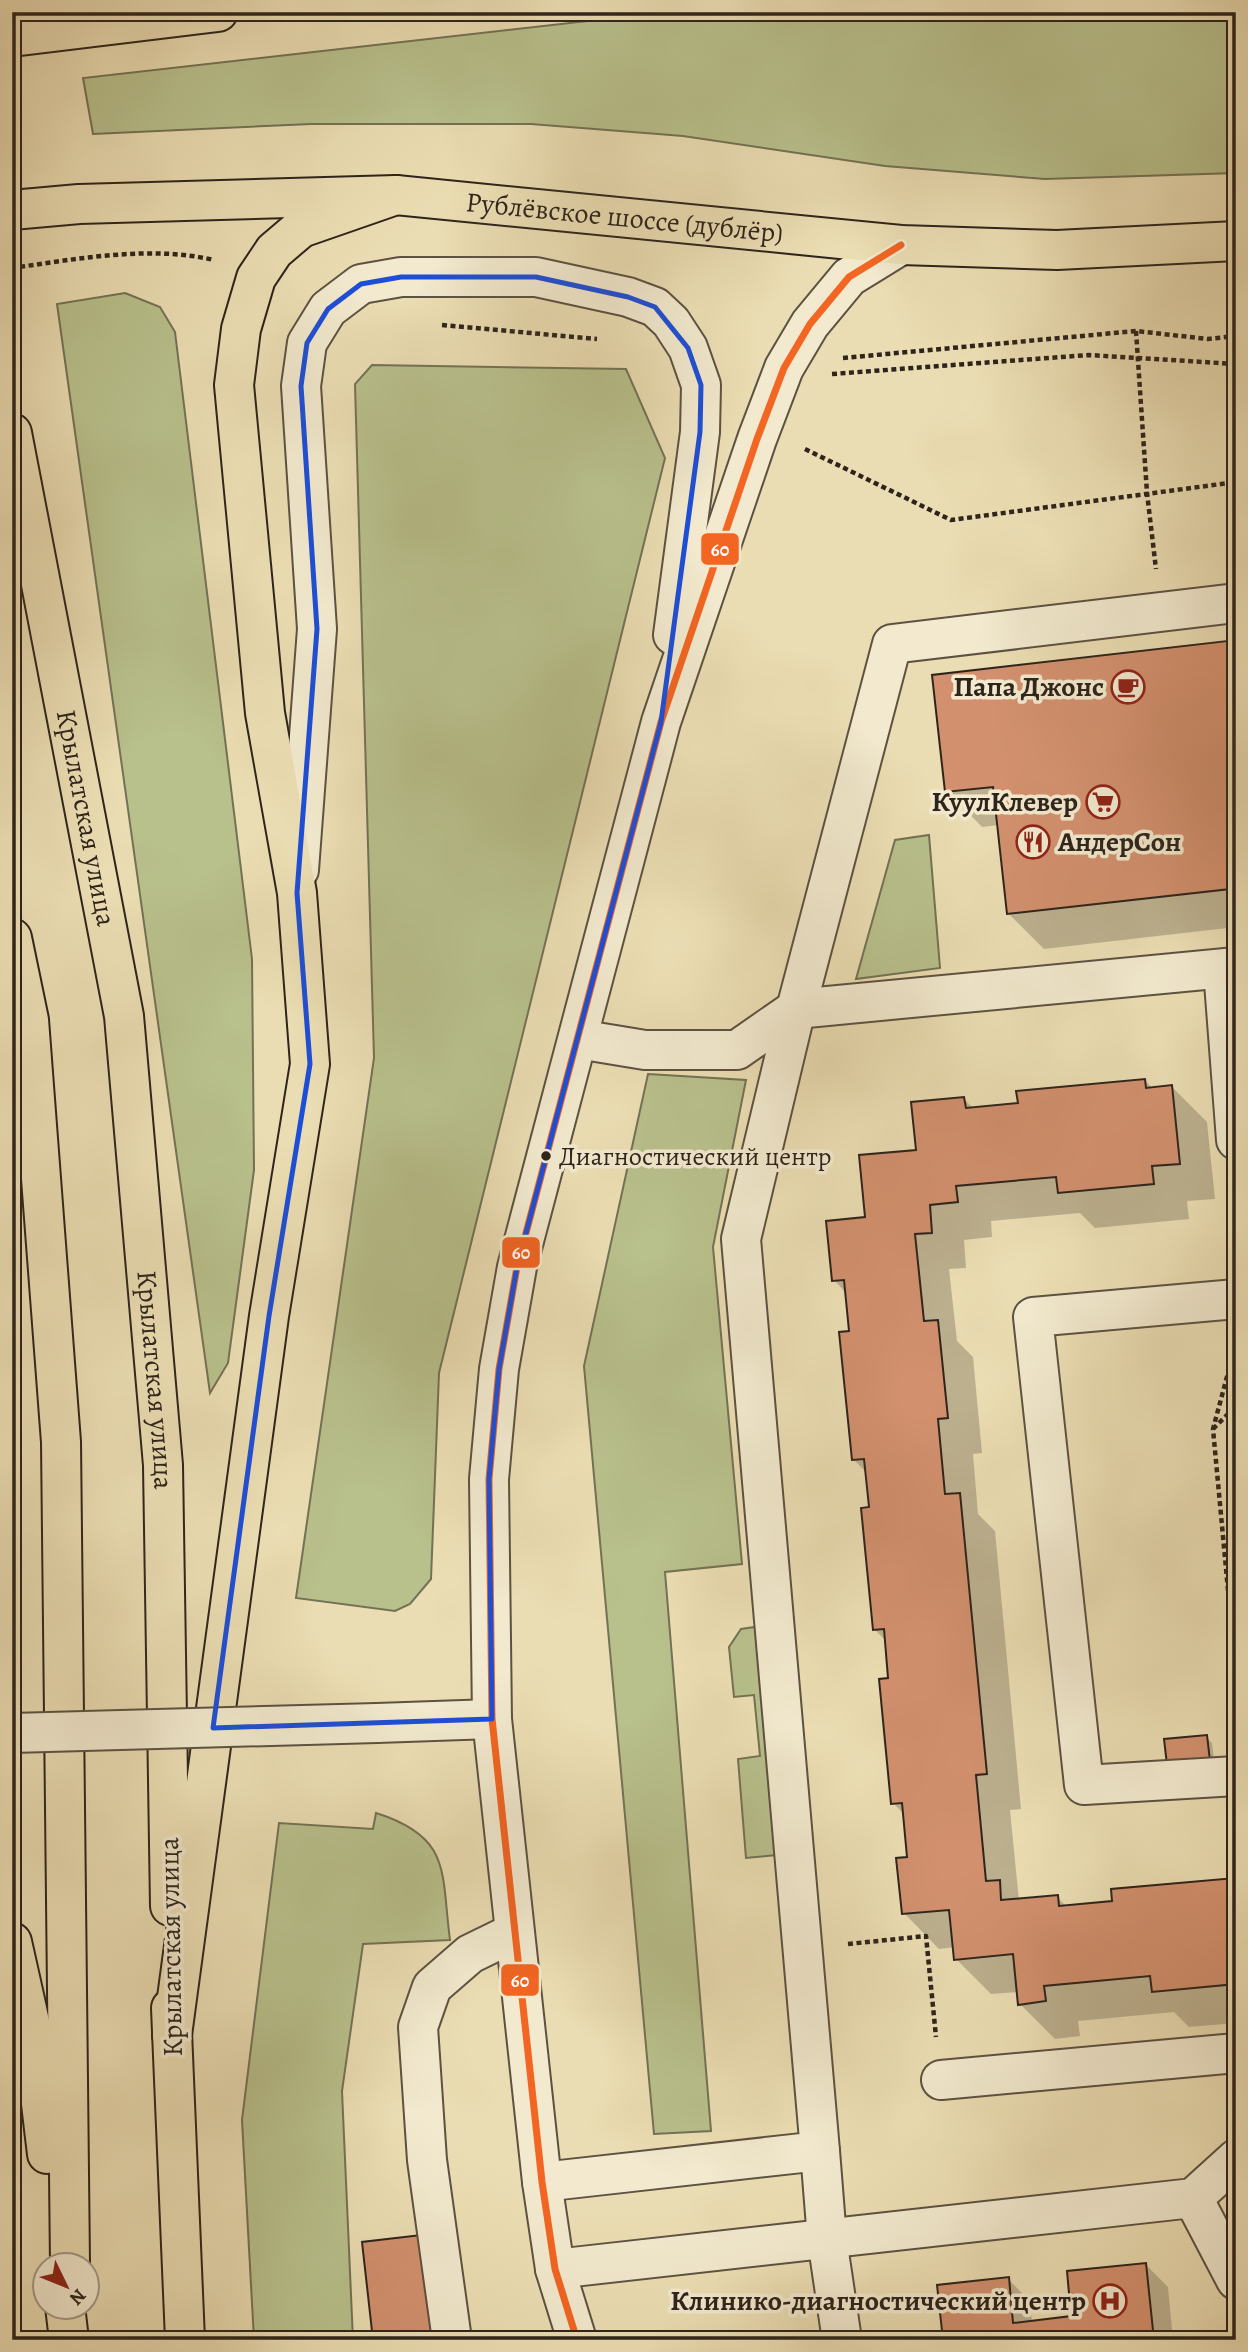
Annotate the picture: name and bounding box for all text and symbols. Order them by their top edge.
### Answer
street label: Рублёвское шоссе (дублёр) [464,183,785,252]
line badge: 60 [700,532,740,566]
text: 60 [711,537,730,563]
place label: Папа Джонс [953,668,1104,706]
cafe icon: Папа Джонс [1109,668,1147,706]
street label: Крылатская улица [47,707,125,929]
place label: КуулКлевер [932,783,1078,821]
supermarket icon: КуулКлевер [1084,783,1122,821]
restaurant icon: АндерСон [1014,823,1052,861]
place label: АндерСон [1057,823,1181,861]
place label: Диагностический центр [559,1139,831,1174]
marker: Диагностический центр [539,1149,553,1163]
line badge: 60 [501,1236,541,1269]
text: 60 [512,1240,531,1266]
street label: Крылатская улица [127,1269,182,1490]
street label: Крылатская улица [150,1837,192,2057]
line badge: 60 [500,1963,540,1997]
text: 60 [511,1968,530,1994]
north arrow [32,2250,102,2320]
place label: Клинико-диагностический центр [670,2282,1086,2320]
hospital icon: Клинико-диагностический центр [1091,2282,1129,2320]
text: N [63,2283,92,2311]

